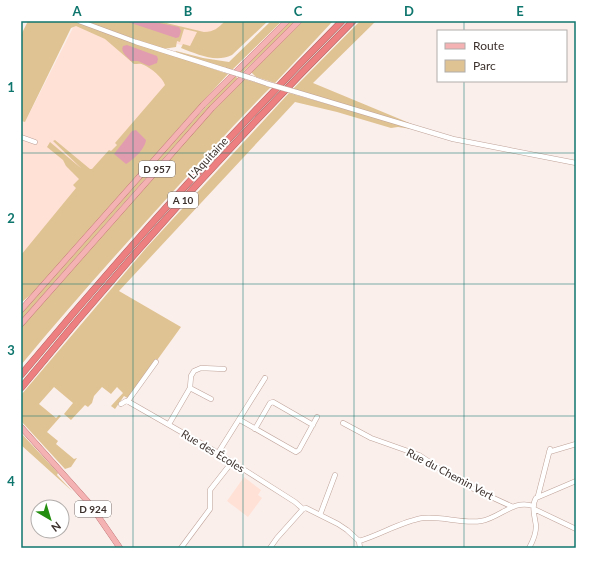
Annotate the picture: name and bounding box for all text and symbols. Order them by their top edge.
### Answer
text: A [71,3,82,19]
text: B [184,3,193,19]
text: C [294,3,303,19]
text: D [404,3,414,19]
text: E [516,3,524,19]
legend [437,30,567,82]
text: Route [473,38,504,53]
text: Parc [473,58,496,73]
text: 1 [7,79,15,95]
street label: L'Aquitaine [185,134,230,181]
road number: D 957 [139,161,175,177]
road number: A 10 [168,192,198,208]
text: 2 [7,210,15,226]
text: 3 [7,342,15,358]
street label: Rue des Écoles [179,427,247,475]
street label: Rue du Chemin Vert [405,445,496,502]
text: 4 [7,473,15,489]
north arrow [30,499,70,539]
road number: D 924 [75,501,111,517]
text: N [49,520,64,535]

